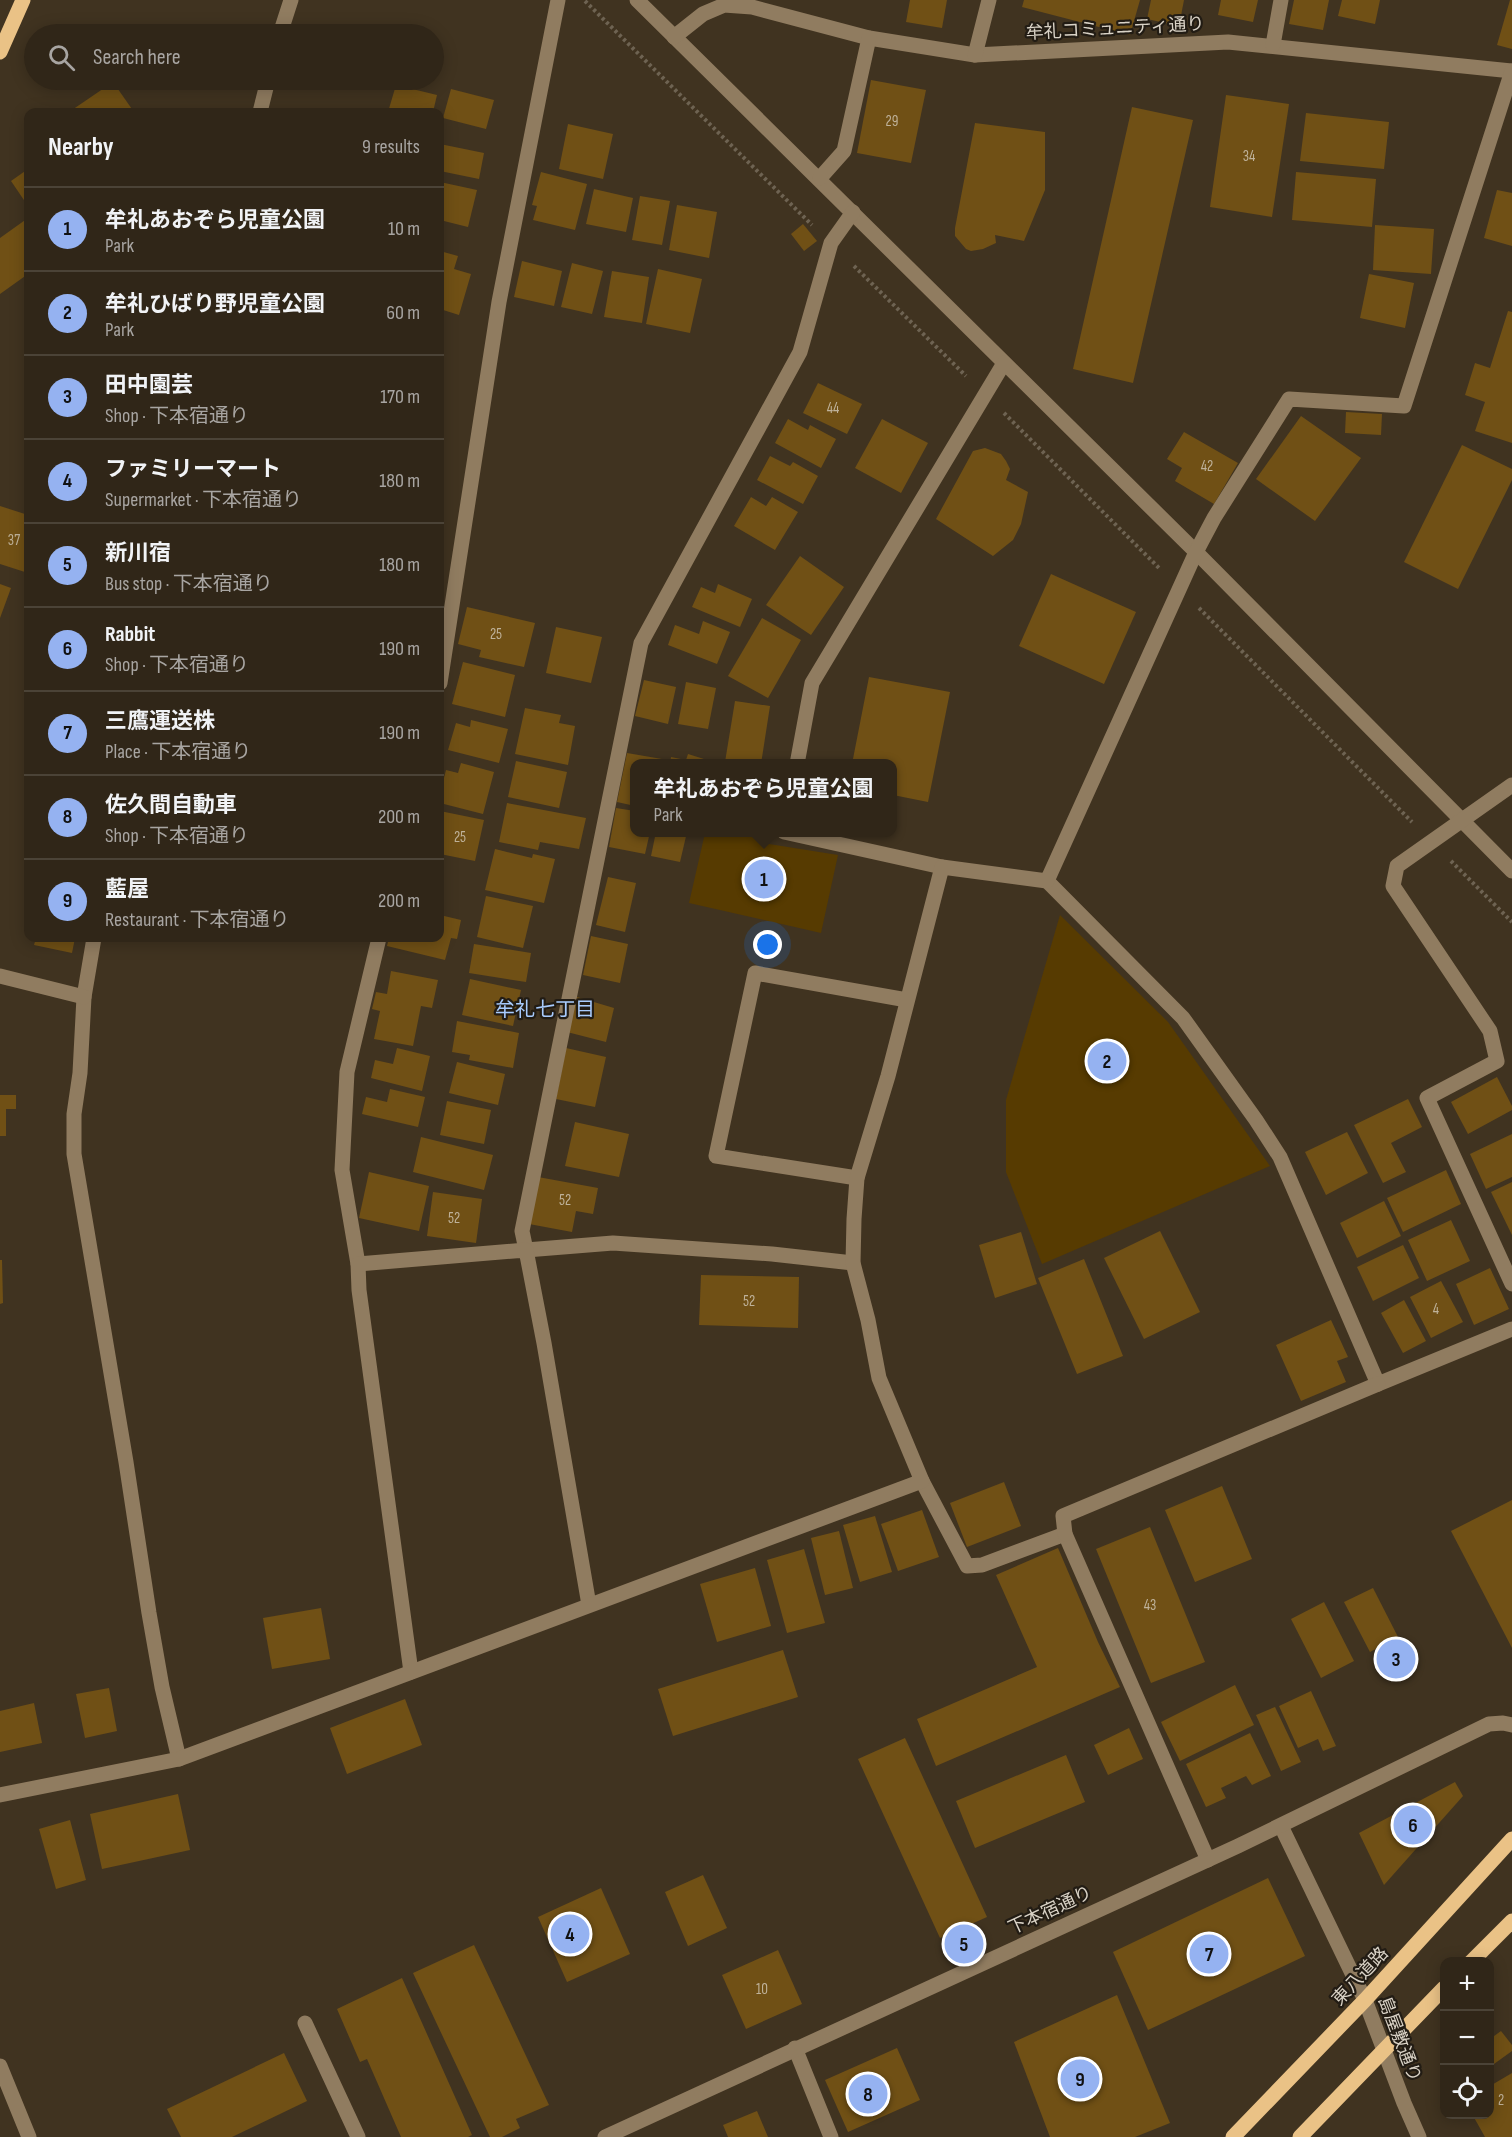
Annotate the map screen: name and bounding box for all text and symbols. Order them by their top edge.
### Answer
street label: 牟礼コミュニティ通り [1025,13,1205,44]
search box [24,24,444,90]
icon: search [45,41,78,74]
text: Search here [93,44,180,71]
house number: 29 [886,112,898,131]
text: Nearby [48,132,114,163]
text: 9 results [362,135,420,159]
house number: 34 [1243,147,1255,166]
text: 牟礼あおぞら児童公園 [105,207,325,234]
text: 1 [64,217,71,241]
text: 10 m [388,217,420,241]
text: Park [105,234,134,258]
text: 牟礼ひばり野児童公園 [105,291,325,318]
text: 2 [63,301,72,325]
text: 60 m [386,301,420,325]
text: Park [105,318,134,342]
text: 田中園芸 [105,372,193,399]
text: 3 [63,385,72,409]
text: 170 m [380,385,420,409]
house number: 44 [827,399,839,418]
text: Shop · 下本宿通り [105,404,249,428]
text: ファミリーマート [105,456,281,483]
house number: 42 [1201,457,1213,476]
text: 4 [63,469,72,493]
text: 180 m [379,469,420,493]
text: Supermarket · 下本宿通り [105,488,302,512]
house number: 37 [8,531,20,550]
text: 新川宿 [105,540,171,567]
text: 5 [63,553,72,577]
text: 180 m [379,553,420,577]
text: Bus stop · 下本宿通り [105,572,273,596]
text: Rabbit [105,621,155,648]
house number: 25 [490,625,502,644]
text: 6 [63,637,72,661]
text: 190 m [379,637,420,661]
text: Shop · 下本宿通り [105,653,249,677]
text: 三鷹運送株 [105,708,215,735]
text: 7 [63,721,72,745]
text: 190 m [379,721,420,745]
text: Place · 下本宿通り [105,740,251,764]
popup [630,759,897,837]
text: 牟礼あおぞら児童公園 [653,776,874,803]
text: 佐久間自動車 [105,792,237,819]
text: Park [653,803,683,827]
text: 8 [63,805,72,829]
text: 200 m [378,805,420,829]
text: Shop · 下本宿通り [105,824,249,848]
house number: 25 [454,828,466,847]
pin: 1 [744,856,783,902]
text: 藍屋 [105,876,149,903]
text: 9 [63,889,72,913]
text: 200 m [378,889,420,913]
text: Restaurant · 下本宿通り [105,908,290,932]
your location [753,930,782,959]
district label: 牟礼七丁目 [495,998,595,1022]
pin: 2 [1088,1038,1126,1084]
house number: 52 [559,1191,571,1210]
house number: 52 [448,1209,460,1228]
house number: 52 [743,1292,755,1311]
house number: 4 [1433,1300,1439,1319]
house number: 43 [1144,1596,1156,1615]
pin: 3 [1376,1636,1416,1682]
pin: 6 [1394,1802,1432,1848]
street label: 下本宿通り [1005,1882,1095,1939]
pin: 4 [550,1912,590,1956]
pin: 5 [944,1922,984,1966]
pin: 7 [1190,1932,1228,1976]
street label: 東八道路 [1328,1943,1393,2010]
map controls [1440,1957,1494,2119]
button: + [1440,1957,1494,2011]
house number: 10 [756,1980,768,1999]
street label: 島屋敷通り [1374,1993,1425,2085]
button: − [1440,2011,1494,2065]
pin: 9 [1060,2056,1100,2102]
button: locate [1440,2065,1494,2119]
pin: 8 [848,2072,888,2116]
house number: 2 [1498,2091,1504,2110]

